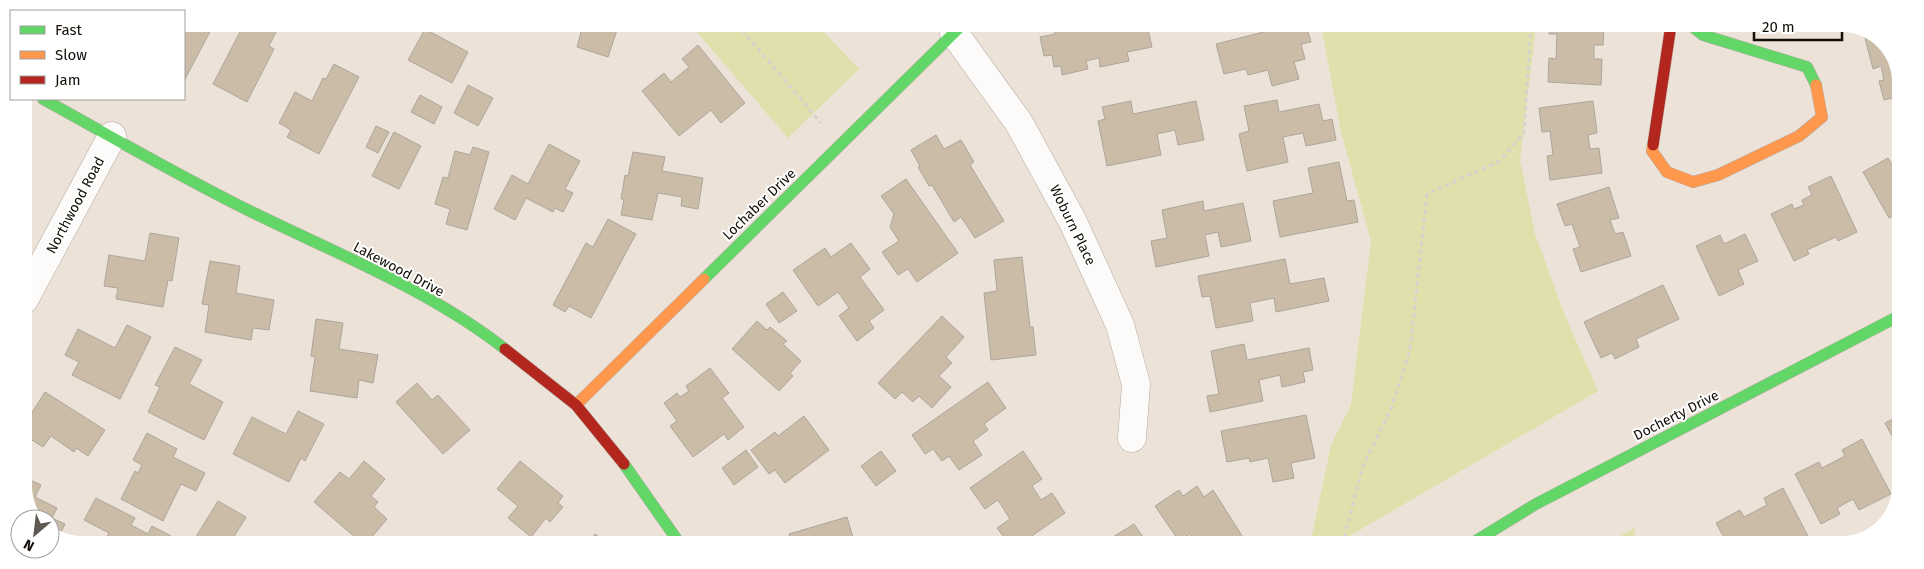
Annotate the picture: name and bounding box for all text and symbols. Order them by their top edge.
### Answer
legend [10,10,185,100]
scale bar [1754,10,1842,42]
text: 20 m [1762,18,1795,36]
text: Fast [55,21,82,39]
text: Slow [55,46,87,64]
text: Jam [55,71,81,89]
street label: Northwood Road [43,154,108,257]
street label: Lochaber Drive [719,165,799,244]
street label: Woburn Place [1046,182,1099,268]
street label: Lakewood Drive [350,238,447,301]
street label: Docherty Drive [1631,387,1722,444]
north arrow [10,509,60,559]
text: N [21,535,37,555]

